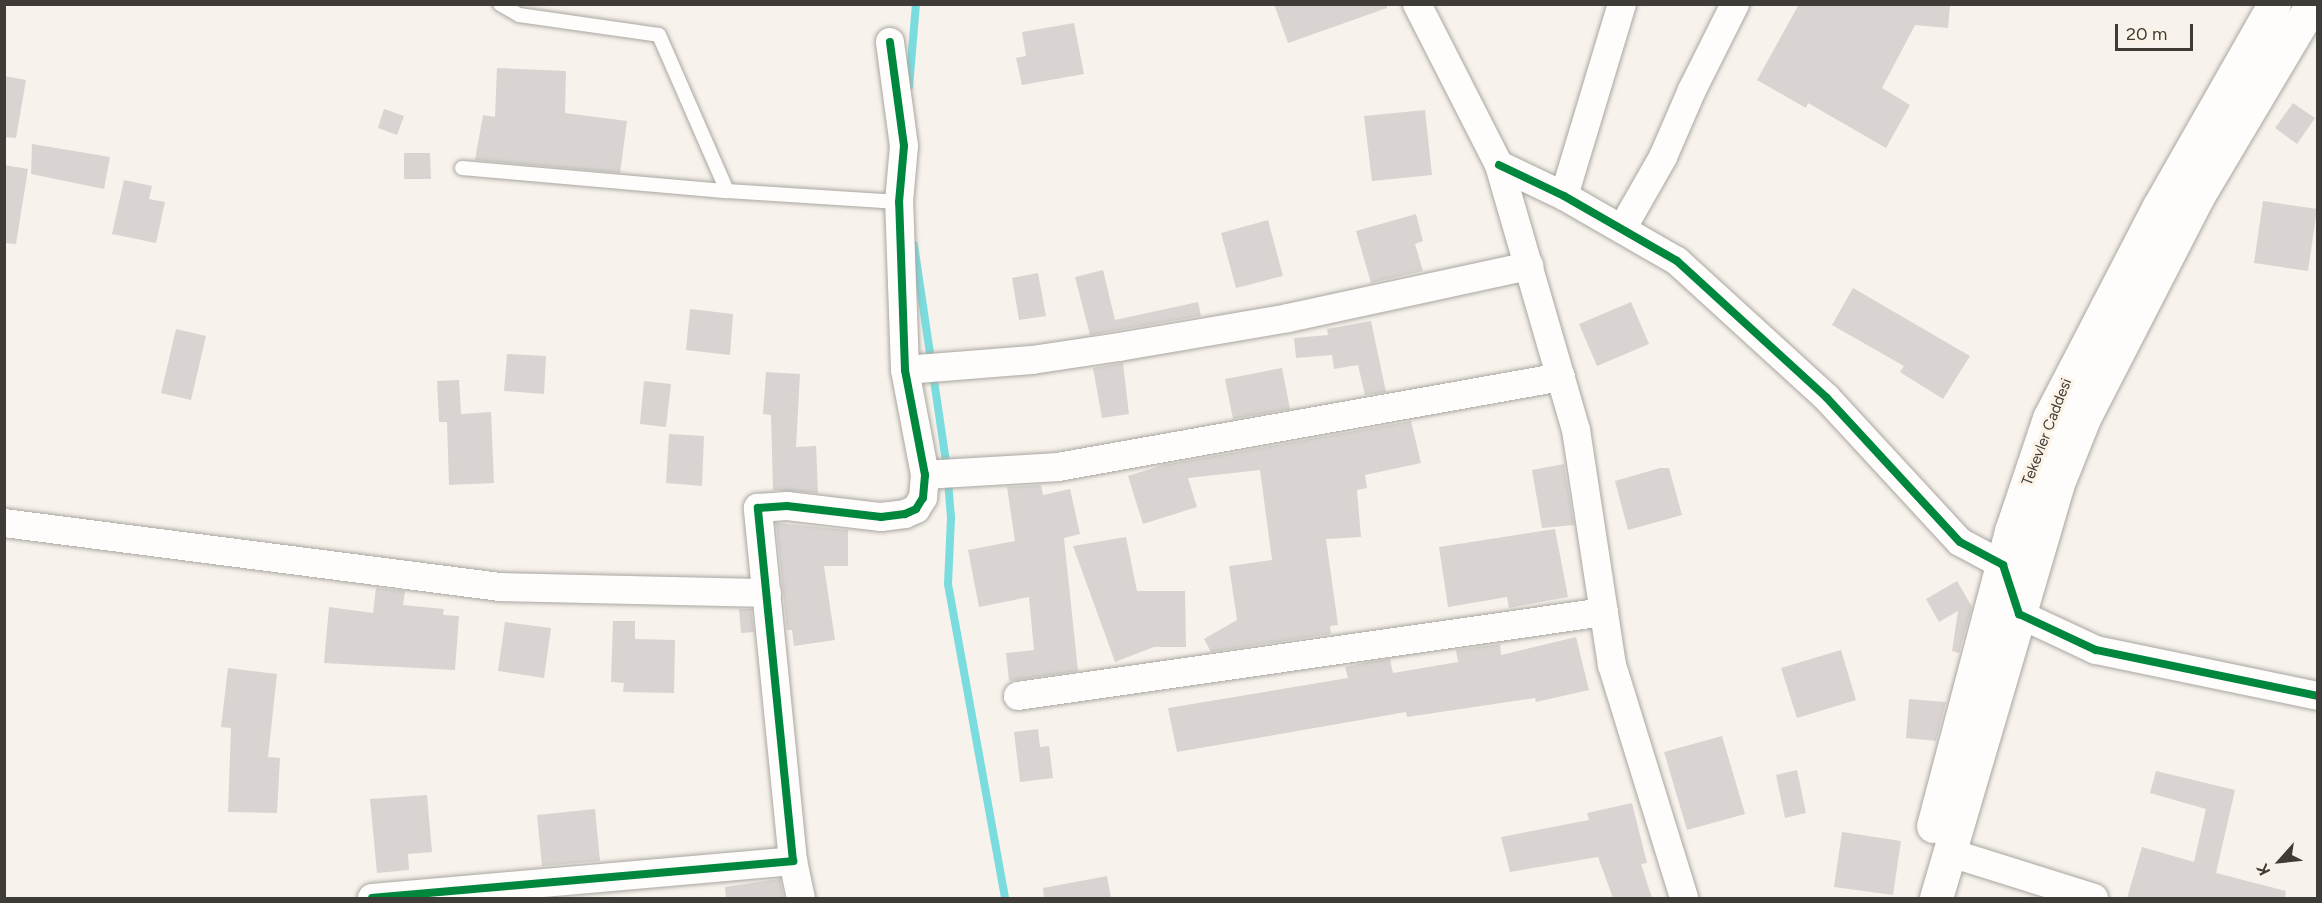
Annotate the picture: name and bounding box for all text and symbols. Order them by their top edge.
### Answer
scale bar [2118,12,2196,50]
text: 20 m [2126,23,2167,45]
street label: Tekevler Caddesi [2018,376,2076,488]
north arrow [2250,831,2310,891]
text: K [2253,860,2274,878]

